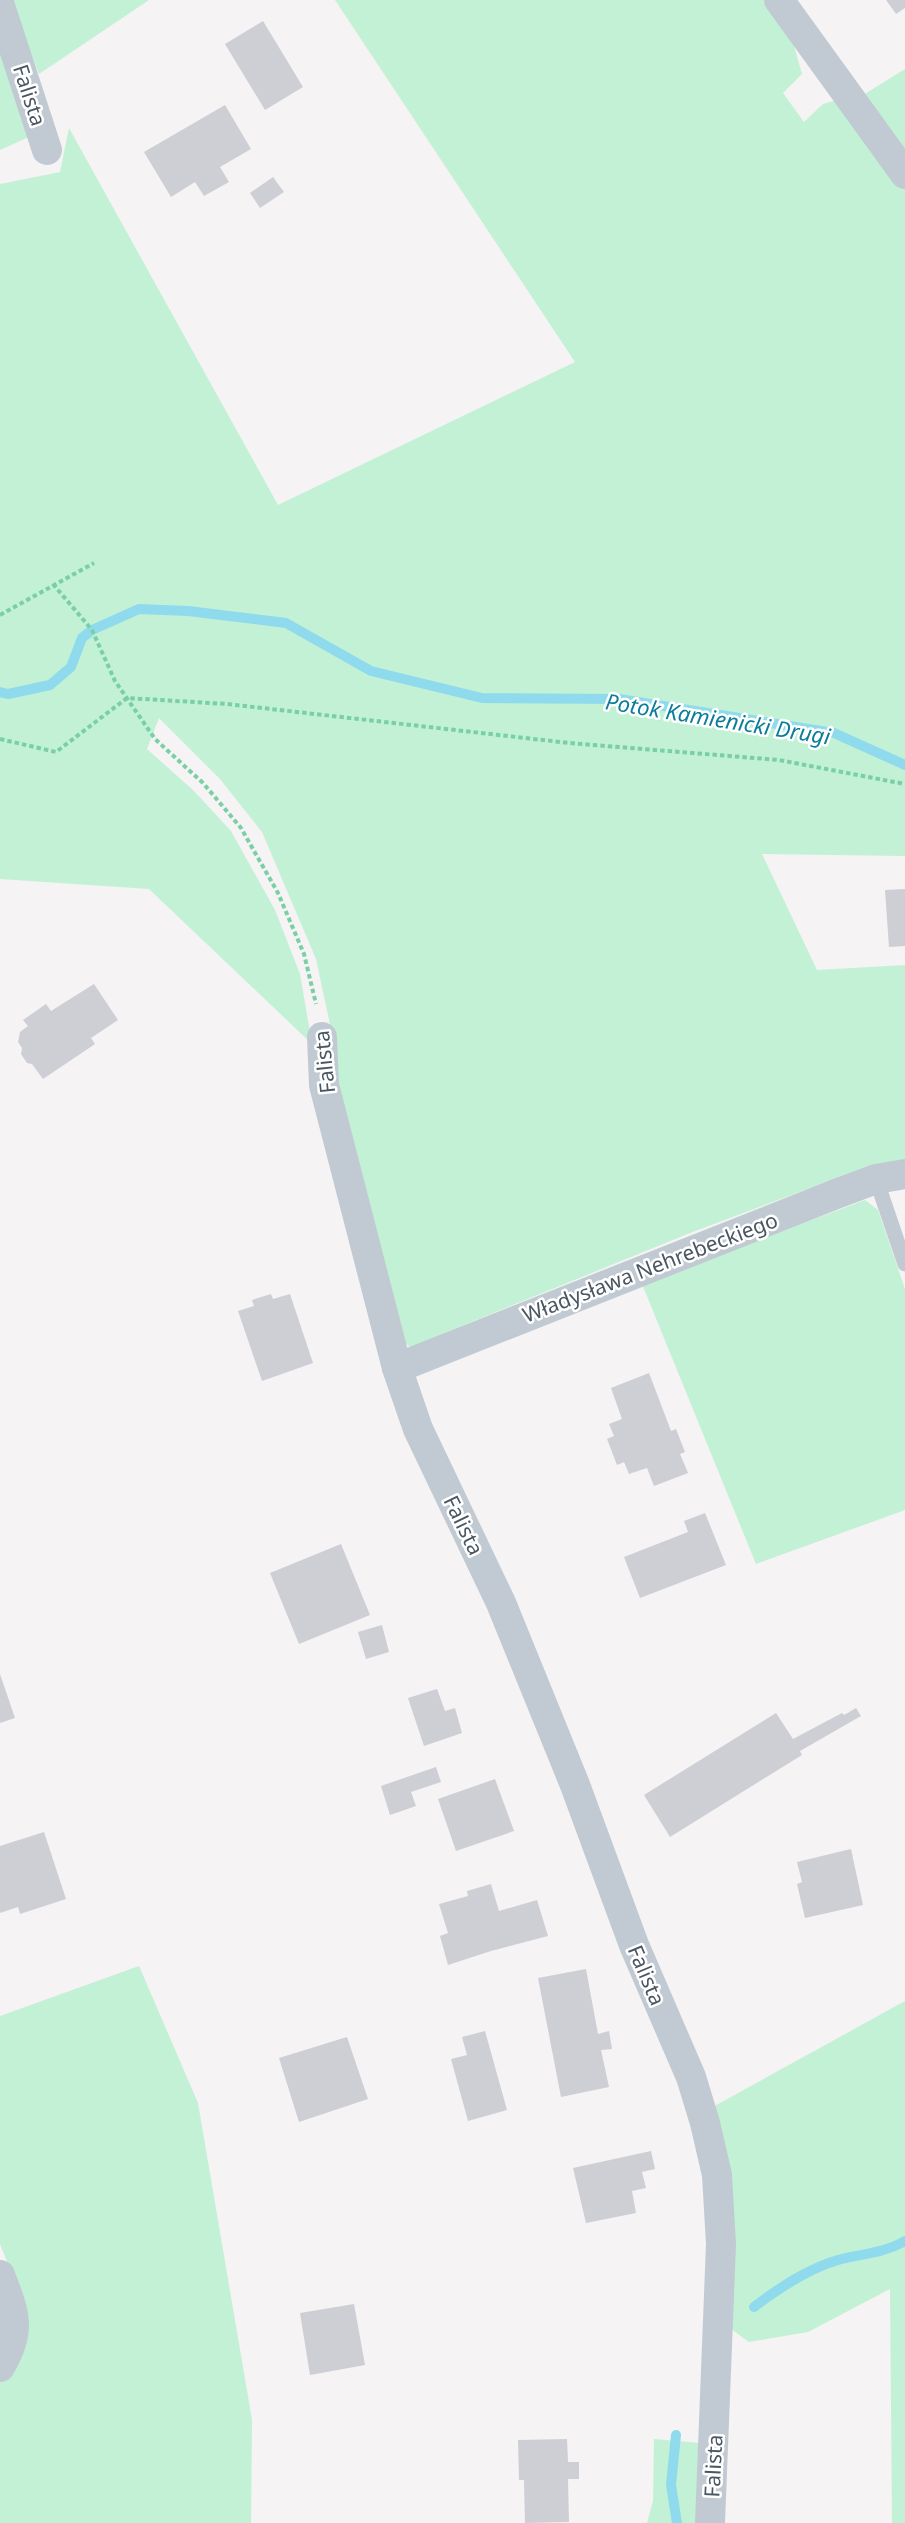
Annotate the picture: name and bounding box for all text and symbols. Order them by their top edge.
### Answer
street label: Falista [7,61,53,129]
water label: Potok Kamienicki Drugi [603,685,833,751]
street label: Falista [307,1029,341,1095]
street label: Władysława Nehrebeckiego [518,1205,782,1329]
street label: Falista [438,1491,490,1559]
street label: Falista [622,1941,672,2009]
street label: Falista [697,2434,729,2498]

